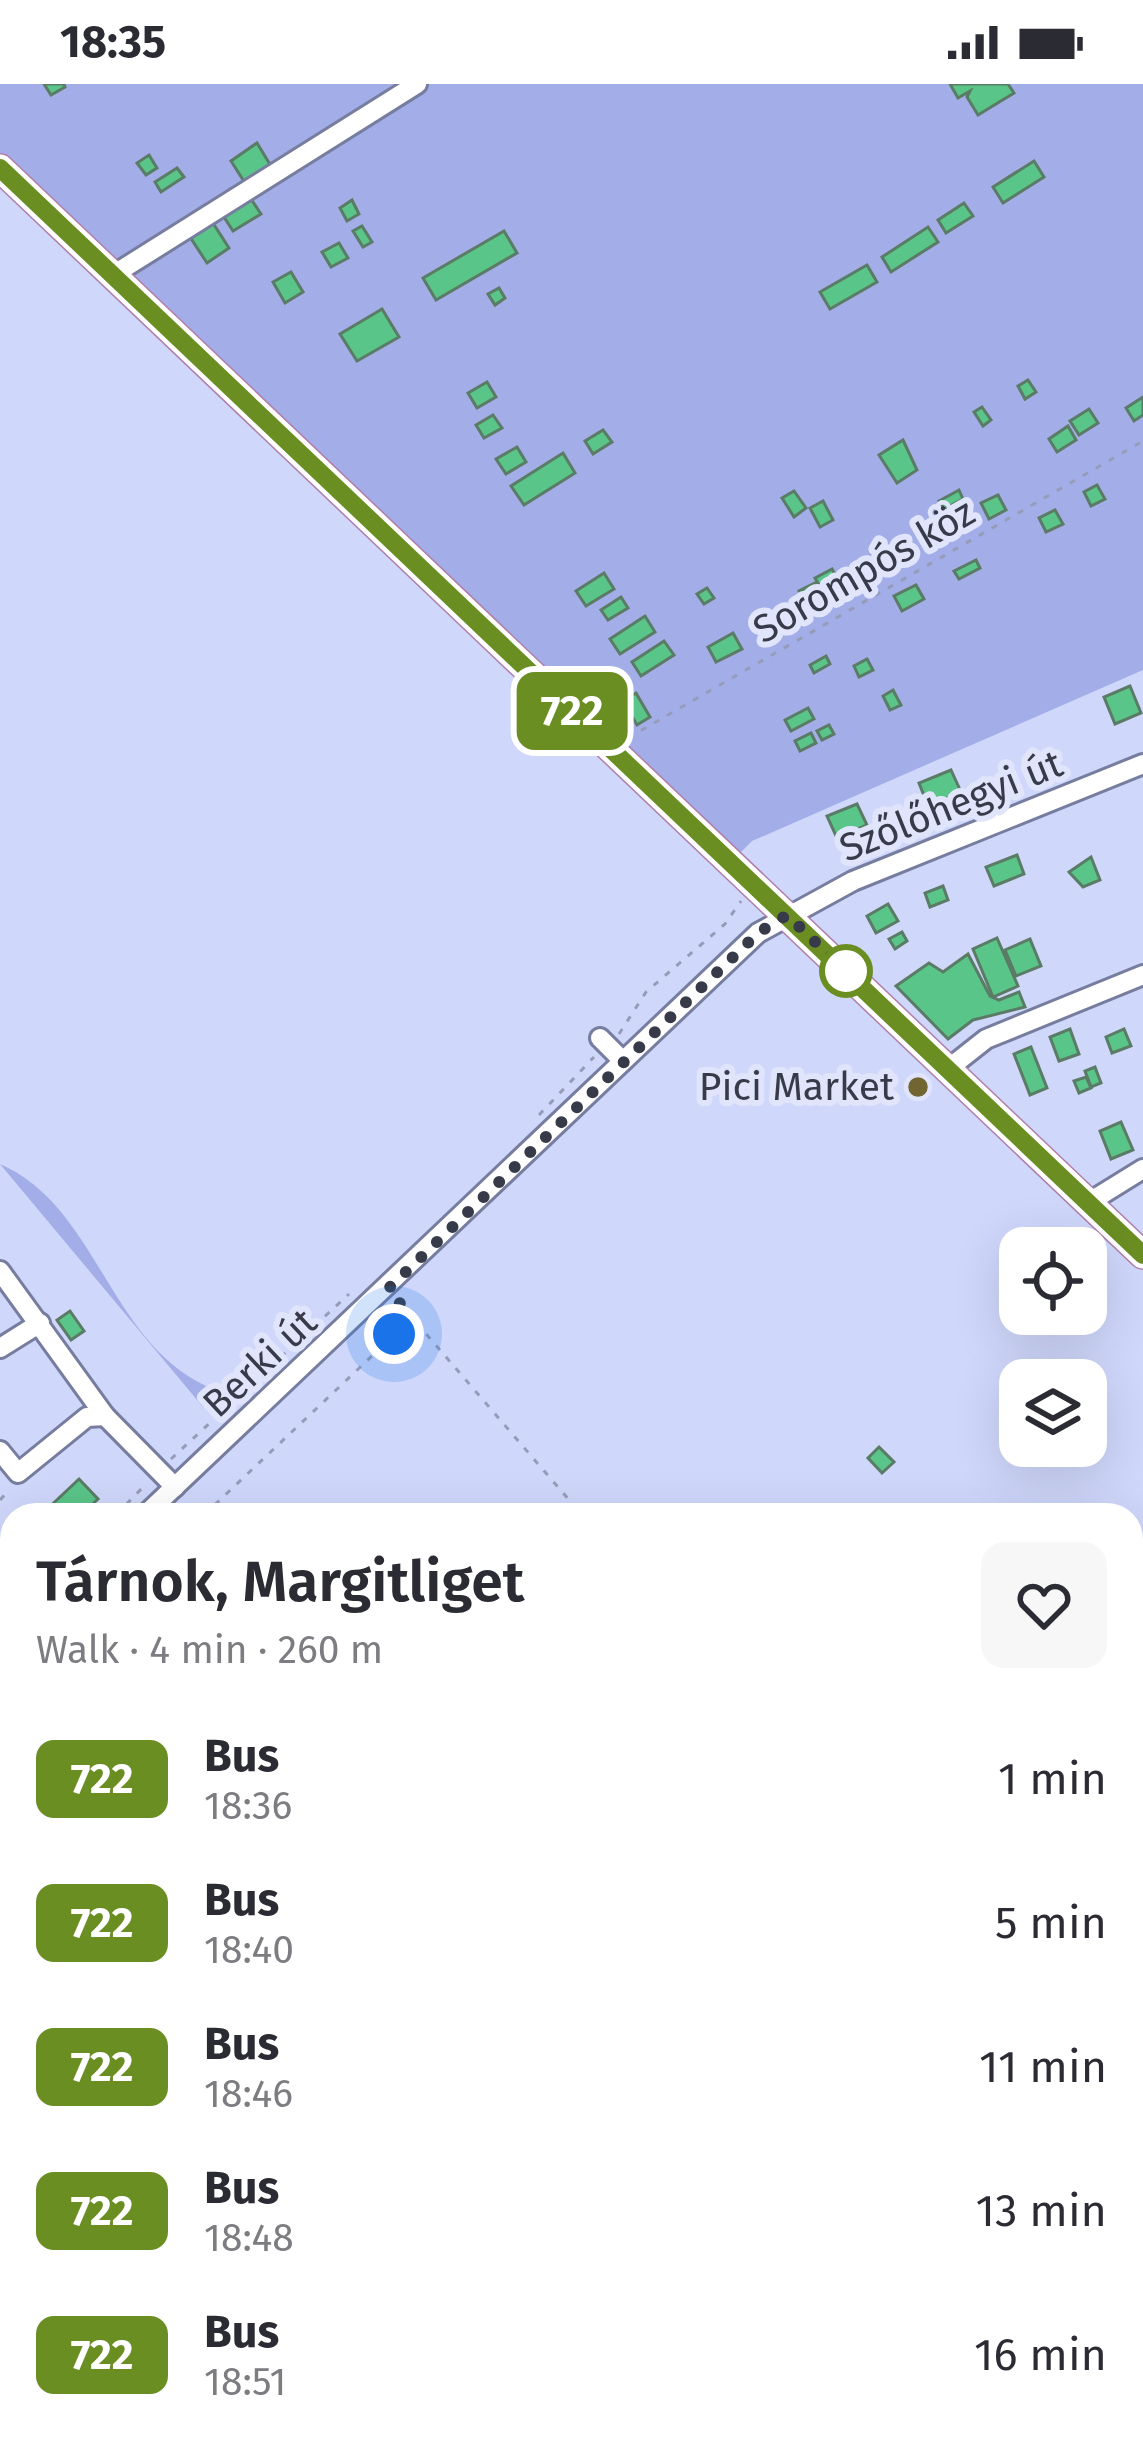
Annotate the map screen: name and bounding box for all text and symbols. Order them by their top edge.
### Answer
text: 18:35 [60,15,166,69]
street label: Sorompós köz [745,489,983,653]
line badge: 722 [503,672,641,750]
text: 722 [541,686,603,736]
street label: Szőlőhegyi út [833,740,1070,872]
unlabelled marker [821,946,871,996]
place label: Pici Market [699,1064,895,1110]
marker: Pici Market [905,1074,931,1100]
map controls [999,1227,1107,1467]
button: locate [999,1227,1107,1335]
street label: Berki út [194,1298,327,1427]
your location [364,1304,424,1364]
button: layers [999,1359,1107,1467]
button: heart [981,1542,1107,1668]
text: Tárnok, Margitliget [36,1548,524,1616]
text: Walk · 4 min · 260 m [36,1627,383,1673]
text: Bus [204,1729,279,1783]
text: 1 min [998,1752,1107,1806]
text: 722 [71,1754,133,1804]
text: 18:36 [204,1783,292,1829]
text: Bus [204,1873,279,1927]
text: 5 min [995,1896,1107,1950]
text: 722 [71,1898,133,1948]
text: 18:40 [204,1927,294,1973]
text: Bus [204,2017,279,2071]
text: 11 min [979,2040,1107,2094]
text: 722 [71,2042,133,2092]
text: 18:46 [204,2071,293,2117]
text: Bus [204,2161,279,2215]
text: 13 min [976,2184,1107,2238]
text: 722 [71,2186,133,2236]
text: 18:48 [204,2215,294,2261]
text: Bus [204,2305,279,2359]
text: 16 min [974,2328,1107,2382]
text: 722 [71,2330,133,2380]
text: 18:51 [204,2359,286,2405]

